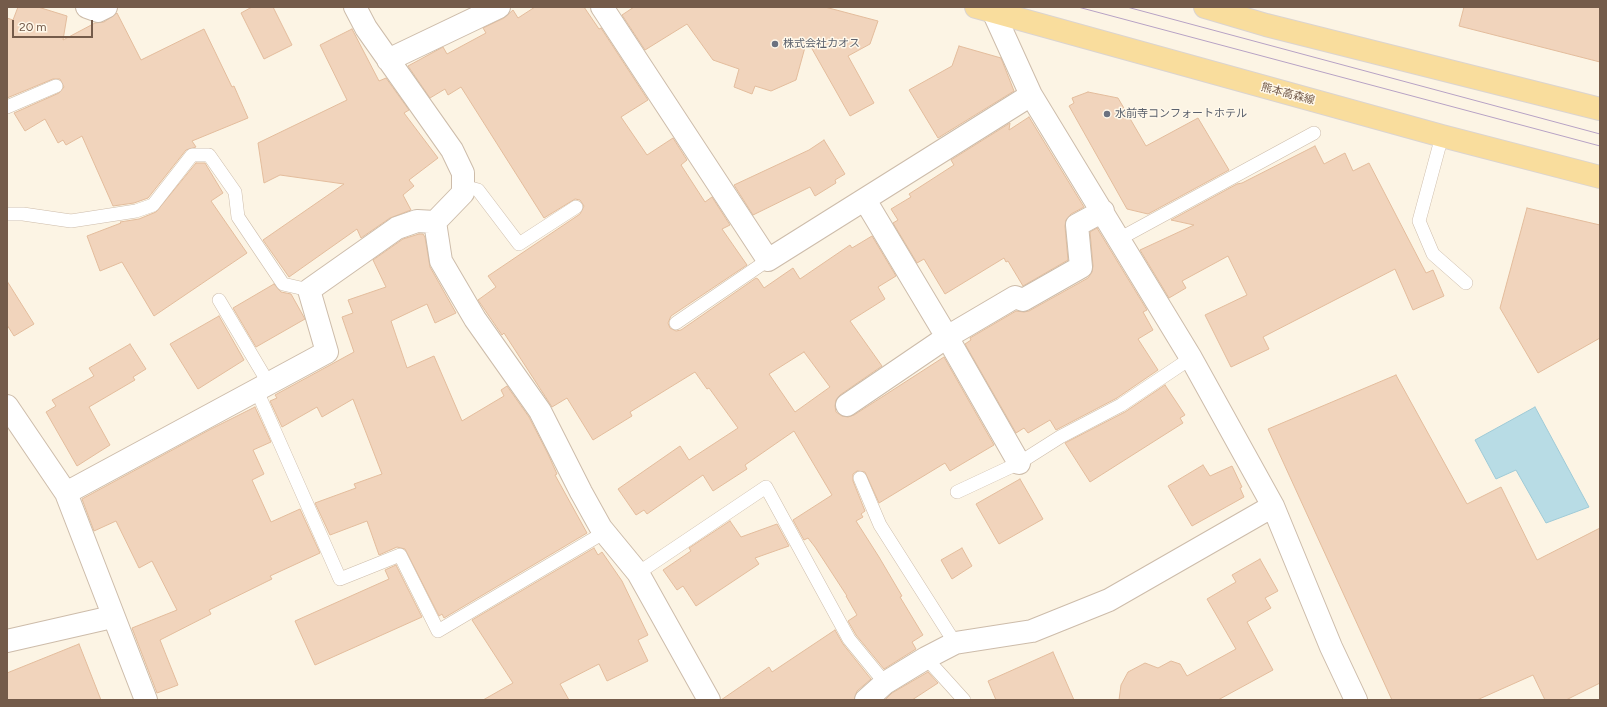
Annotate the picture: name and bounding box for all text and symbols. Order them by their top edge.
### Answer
scale bar [14,12,95,38]
text: 20 m [19,20,47,34]
place label: 株式会社カオス [783,37,860,51]
marker: 株式会社カオス [770,39,780,49]
street label: 熊本高森線 [1260,81,1316,107]
place label: 水前寺コンフォートホテル [1115,107,1247,121]
marker: 水前寺コンフォートホテル [1102,109,1112,119]

